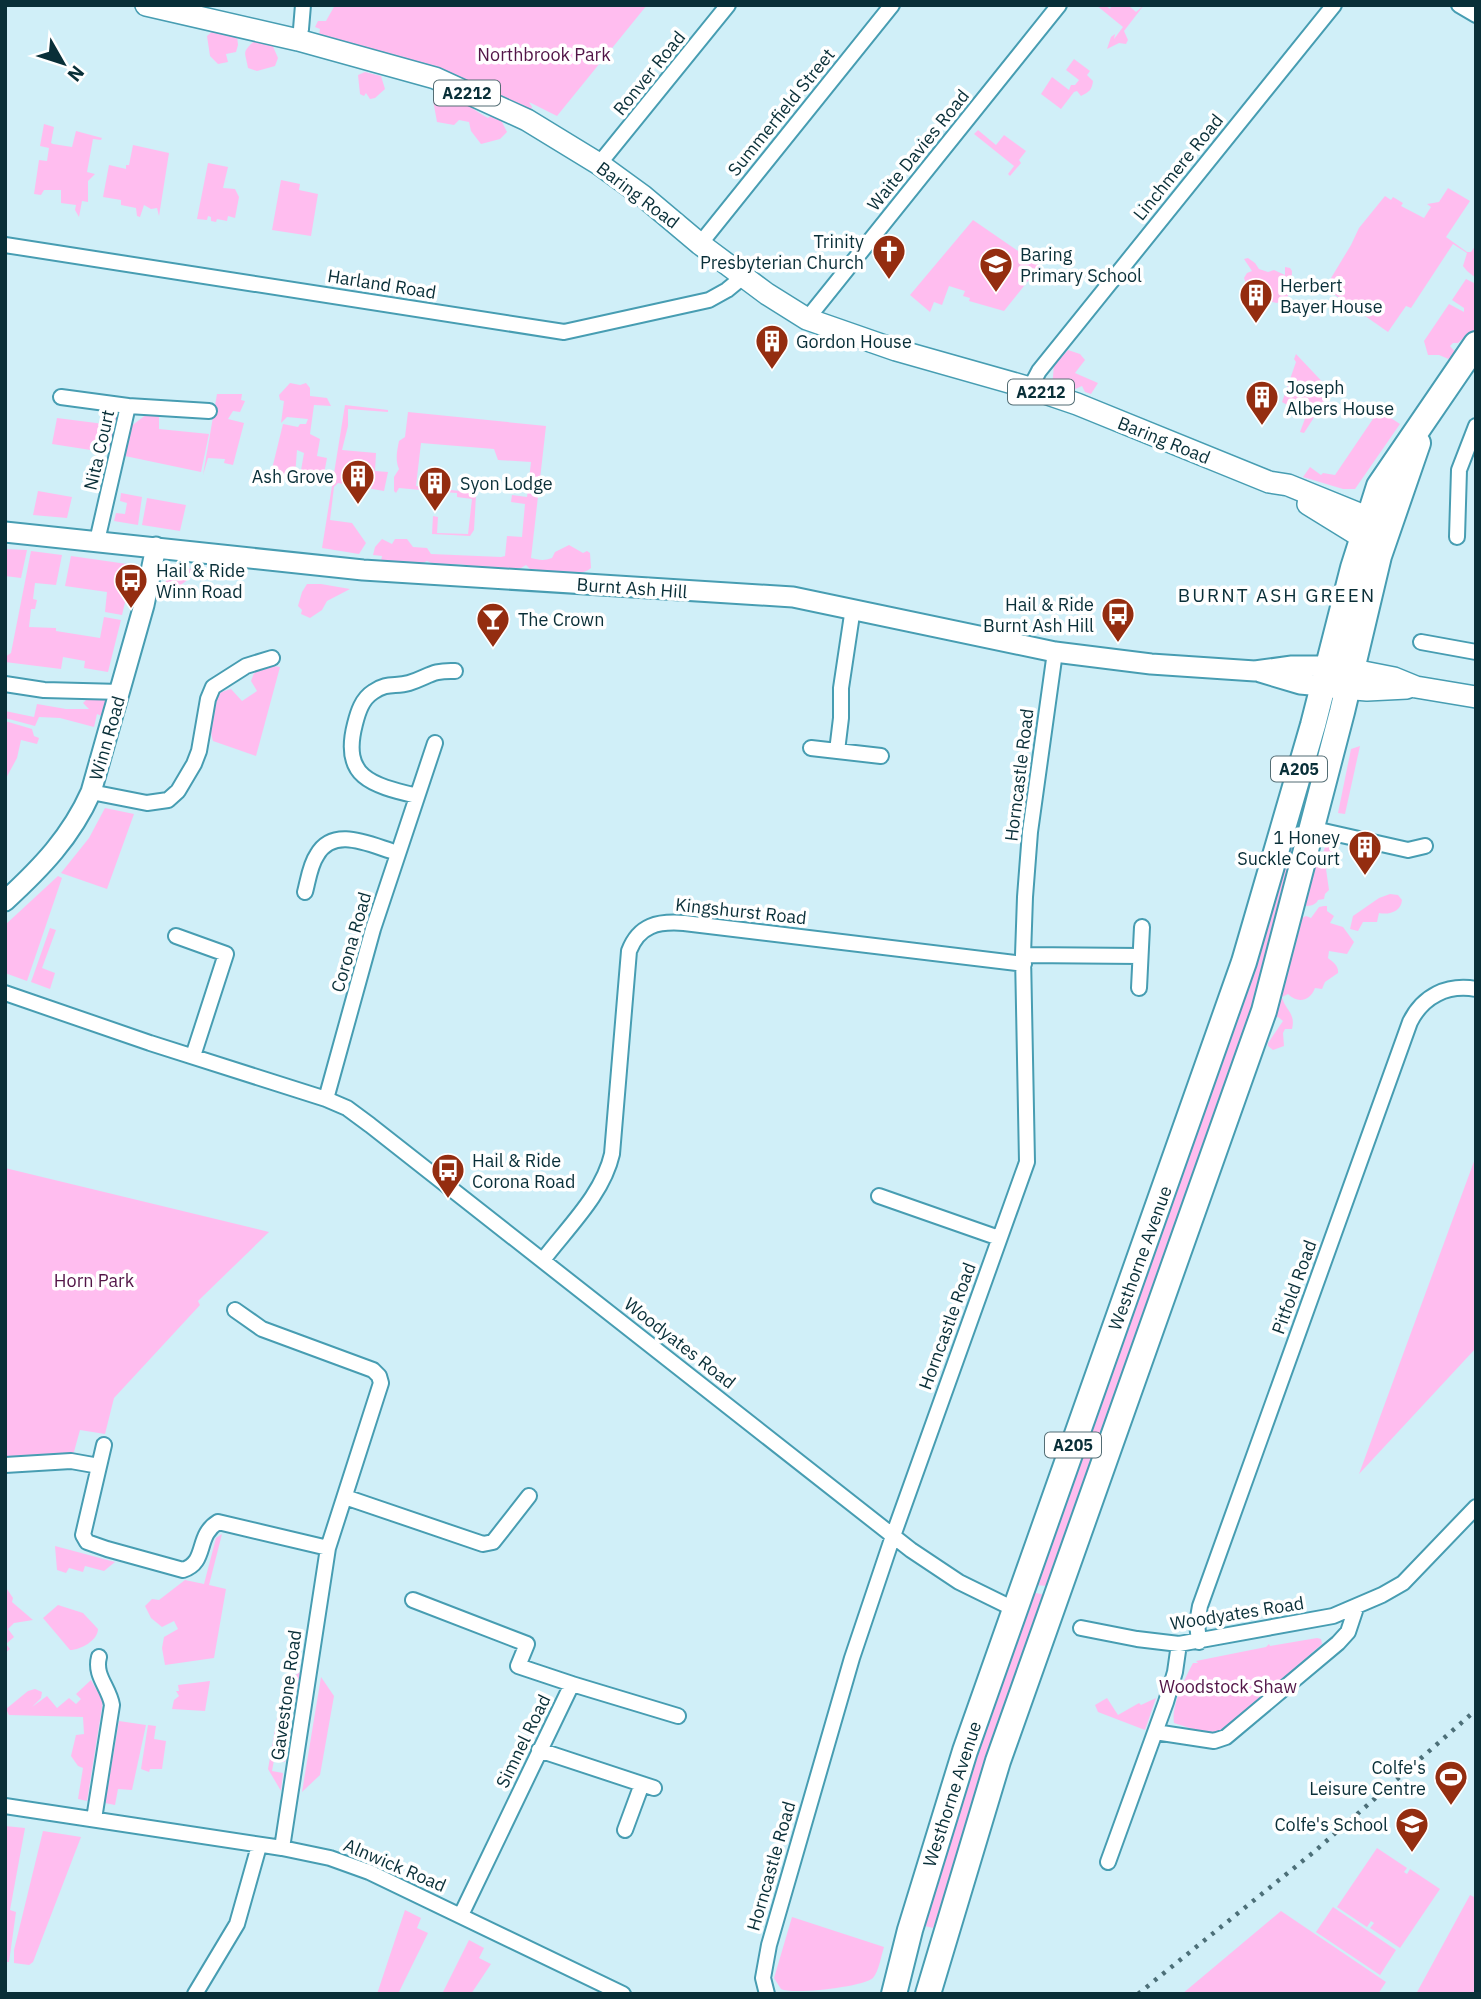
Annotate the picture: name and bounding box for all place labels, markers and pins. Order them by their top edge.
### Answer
place label: Trinity Presbyterian Church [700,230,864,274]
church icon: Trinity Presbyterian Church [870,232,908,281]
place label: Baring Primary School [1020,243,1142,287]
school or university icon: Baring Primary School [977,245,1015,294]
place label: Herbert Bayer House [1280,274,1383,318]
building icon: Herbert Bayer House [1237,276,1275,325]
building icon: Gordon House [753,322,791,371]
place label: Gordon House [796,330,912,353]
place label: Joseph Albers House [1286,376,1394,420]
building icon: Joseph Albers House [1243,378,1281,427]
building icon: Ash Grove [339,457,377,506]
building icon: Syon Lodge [416,464,454,513]
place label: Ash Grove [252,465,334,488]
place label: Syon Lodge [460,472,553,495]
place label: Hail & Ride Winn Road [156,559,245,603]
bus stop icon: Hail & Ride Winn Road [112,561,150,610]
place label: Hail & Ride Burnt Ash Hill [983,593,1094,637]
bus stop icon: Hail & Ride Burnt Ash Hill [1099,595,1137,644]
bar icon: The Crown [474,600,512,649]
place label: The Crown [518,608,604,631]
place label: 1 Honey Suckle Court [1237,826,1340,870]
building icon: 1 Honey Suckle Court [1346,828,1384,877]
place label: Hail & Ride Corona Road [472,1149,575,1193]
bus stop icon: Hail & Ride Corona Road [429,1151,467,1200]
place label: Colfe's Leisure Centre [1309,1756,1426,1800]
sports icon: Colfe's Leisure Centre [1432,1758,1470,1807]
school or university icon: Colfe's School [1393,1805,1431,1854]
place label: Colfe's School [1274,1813,1388,1836]

